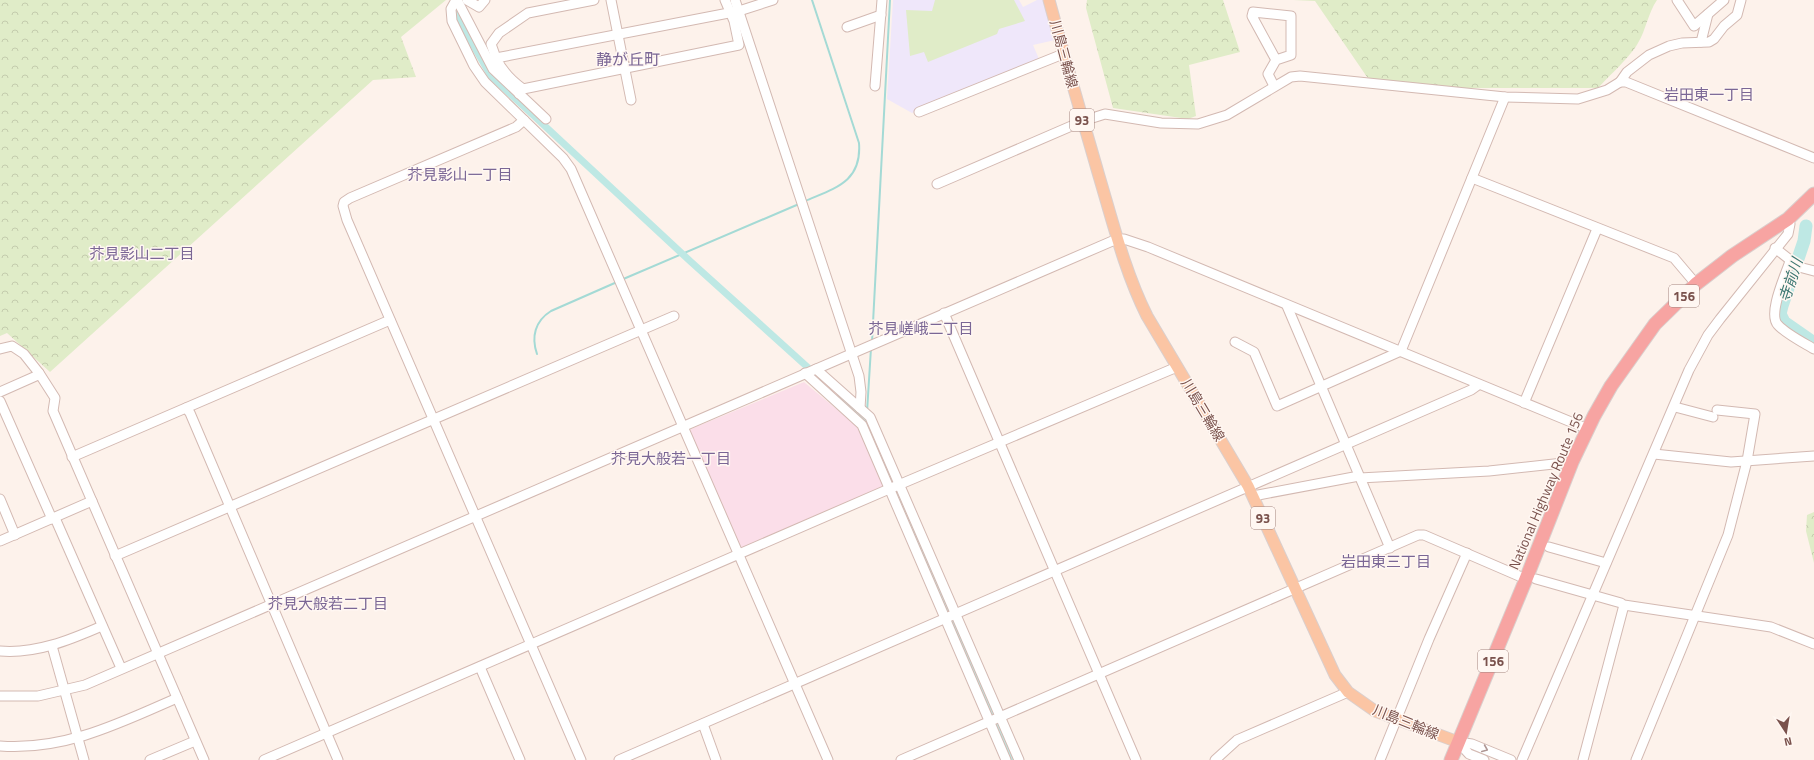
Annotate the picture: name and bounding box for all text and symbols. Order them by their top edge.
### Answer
street label: 川島三輪線 [1045,17,1084,90]
district label: 静が丘町 [596,47,660,71]
district label: 岩田東一丁目 [1664,83,1754,106]
road number: 93 [1070,109,1094,131]
district label: 芥見影山一丁目 [407,163,513,186]
district label: 芥見影山二丁目 [89,242,195,265]
water label: 寺前川 [1773,253,1809,305]
road number: 156 [1669,285,1699,307]
district label: 芥見嵯峨二丁目 [868,317,974,340]
street label: 川島三輪線 [1176,374,1230,445]
street label: National Highway Route 156 [1503,409,1588,573]
district label: 芥見大般若一丁目 [611,447,731,470]
road number: 93 [1251,507,1275,529]
district label: 岩田東三丁目 [1341,550,1431,573]
district label: 芥見大般若二丁目 [268,592,388,615]
road number: 156 [1478,650,1508,672]
street label: 川島三輪線 [1370,699,1443,744]
north arrow [1766,712,1806,752]
text: N [1783,733,1793,750]
one-way arrow [1481,744,1489,752]

